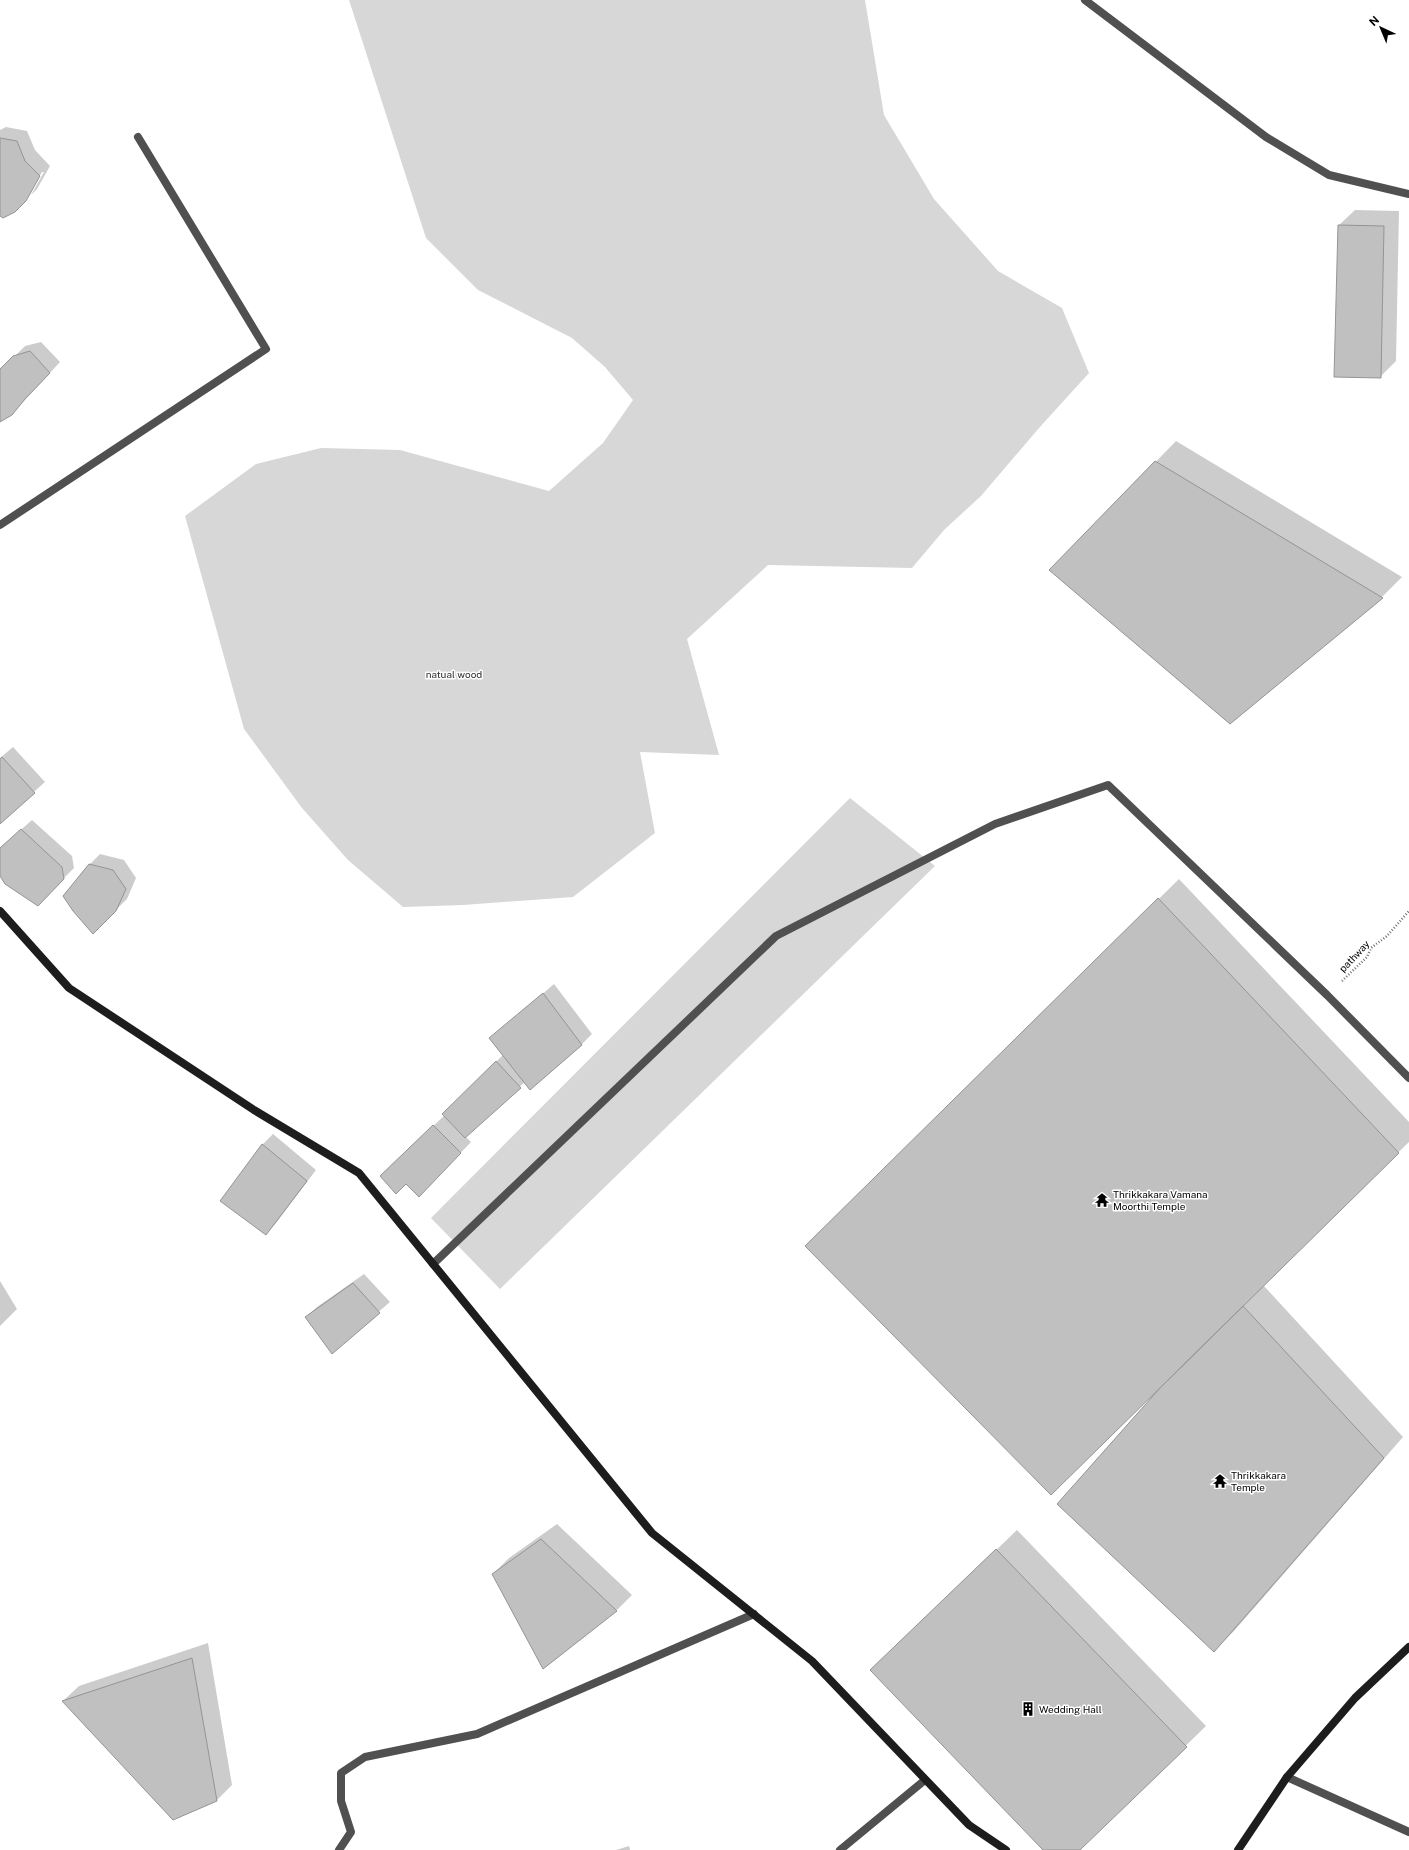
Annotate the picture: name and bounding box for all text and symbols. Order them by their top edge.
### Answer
north arrow [1361,8,1401,48]
text: N [1367,14,1381,28]
park label: natual wood [426,668,482,680]
street label: pathway [1336,937,1372,974]
place label: Thrikkakara Vamana Moorthi Temple [1113,1188,1208,1212]
temple icon: Thrikkakara Vamana Moorthi Temple [1094,1192,1110,1208]
place label: Thrikkakara Temple [1231,1469,1286,1493]
temple icon: Thrikkakara Temple [1212,1473,1228,1489]
building icon: Wedding Hall [1020,1701,1036,1717]
place label: Wedding Hall [1039,1703,1102,1715]

